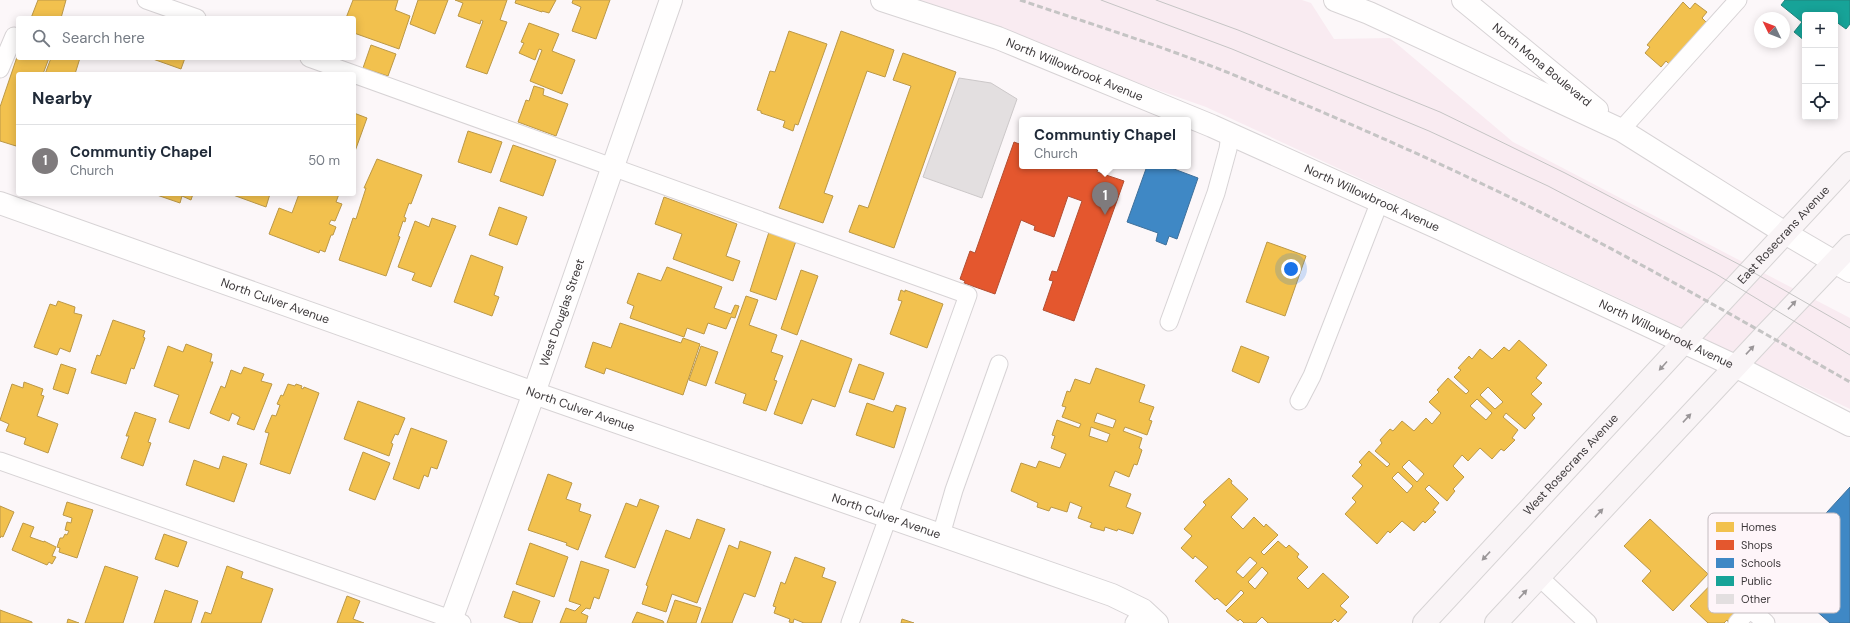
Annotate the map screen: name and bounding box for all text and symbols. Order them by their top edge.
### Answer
north arrow [1754,12,1790,48]
map controls [1802,12,1838,120]
button: + [1802,12,1838,48]
search box [16,16,356,60]
street label: North Mona Boulevard [1489,19,1595,110]
icon: search [30,27,52,49]
text: Search here [62,28,145,48]
street label: North Willowbrook Avenue [1004,34,1146,105]
button: − [1802,48,1838,84]
button: locate [1802,84,1838,120]
text: Nearby [32,87,92,109]
popup [1019,117,1191,169]
text: Communtiy Chapel [1034,125,1176,145]
text: Communtiy Chapel [70,142,212,162]
text: Church [1034,145,1078,162]
text: 1 [43,152,47,169]
text: 50 m [308,152,340,169]
street label: North Willowbrook Avenue [1302,161,1442,236]
text: Church [70,162,114,179]
pin: 1 [1092,182,1118,215]
street label: East Rosecrans Avenue [1734,182,1833,287]
street label: West Douglas Street [536,256,588,369]
your location [1281,259,1301,279]
street label: North Culver Avenue [219,274,332,328]
street label: North Willowbrook Avenue [1596,296,1736,372]
one-way arrow [1788,300,1797,310]
one-way arrow [1746,345,1755,355]
one-way arrow [1658,361,1668,371]
street label: North Culver Avenue [524,383,637,436]
street label: West Rosecrans Avenue [1520,410,1622,519]
one-way arrow [1683,413,1692,423]
street label: North Culver Avenue [830,490,943,543]
one-way arrow [1594,508,1603,518]
legend [1708,513,1840,613]
text: Homes [1741,520,1777,534]
text: Shops [1741,538,1773,552]
one-way arrow [1482,551,1491,561]
text: Schools [1741,556,1781,570]
text: Public [1741,574,1772,588]
one-way arrow [1518,589,1527,600]
text: Other [1741,592,1770,606]

